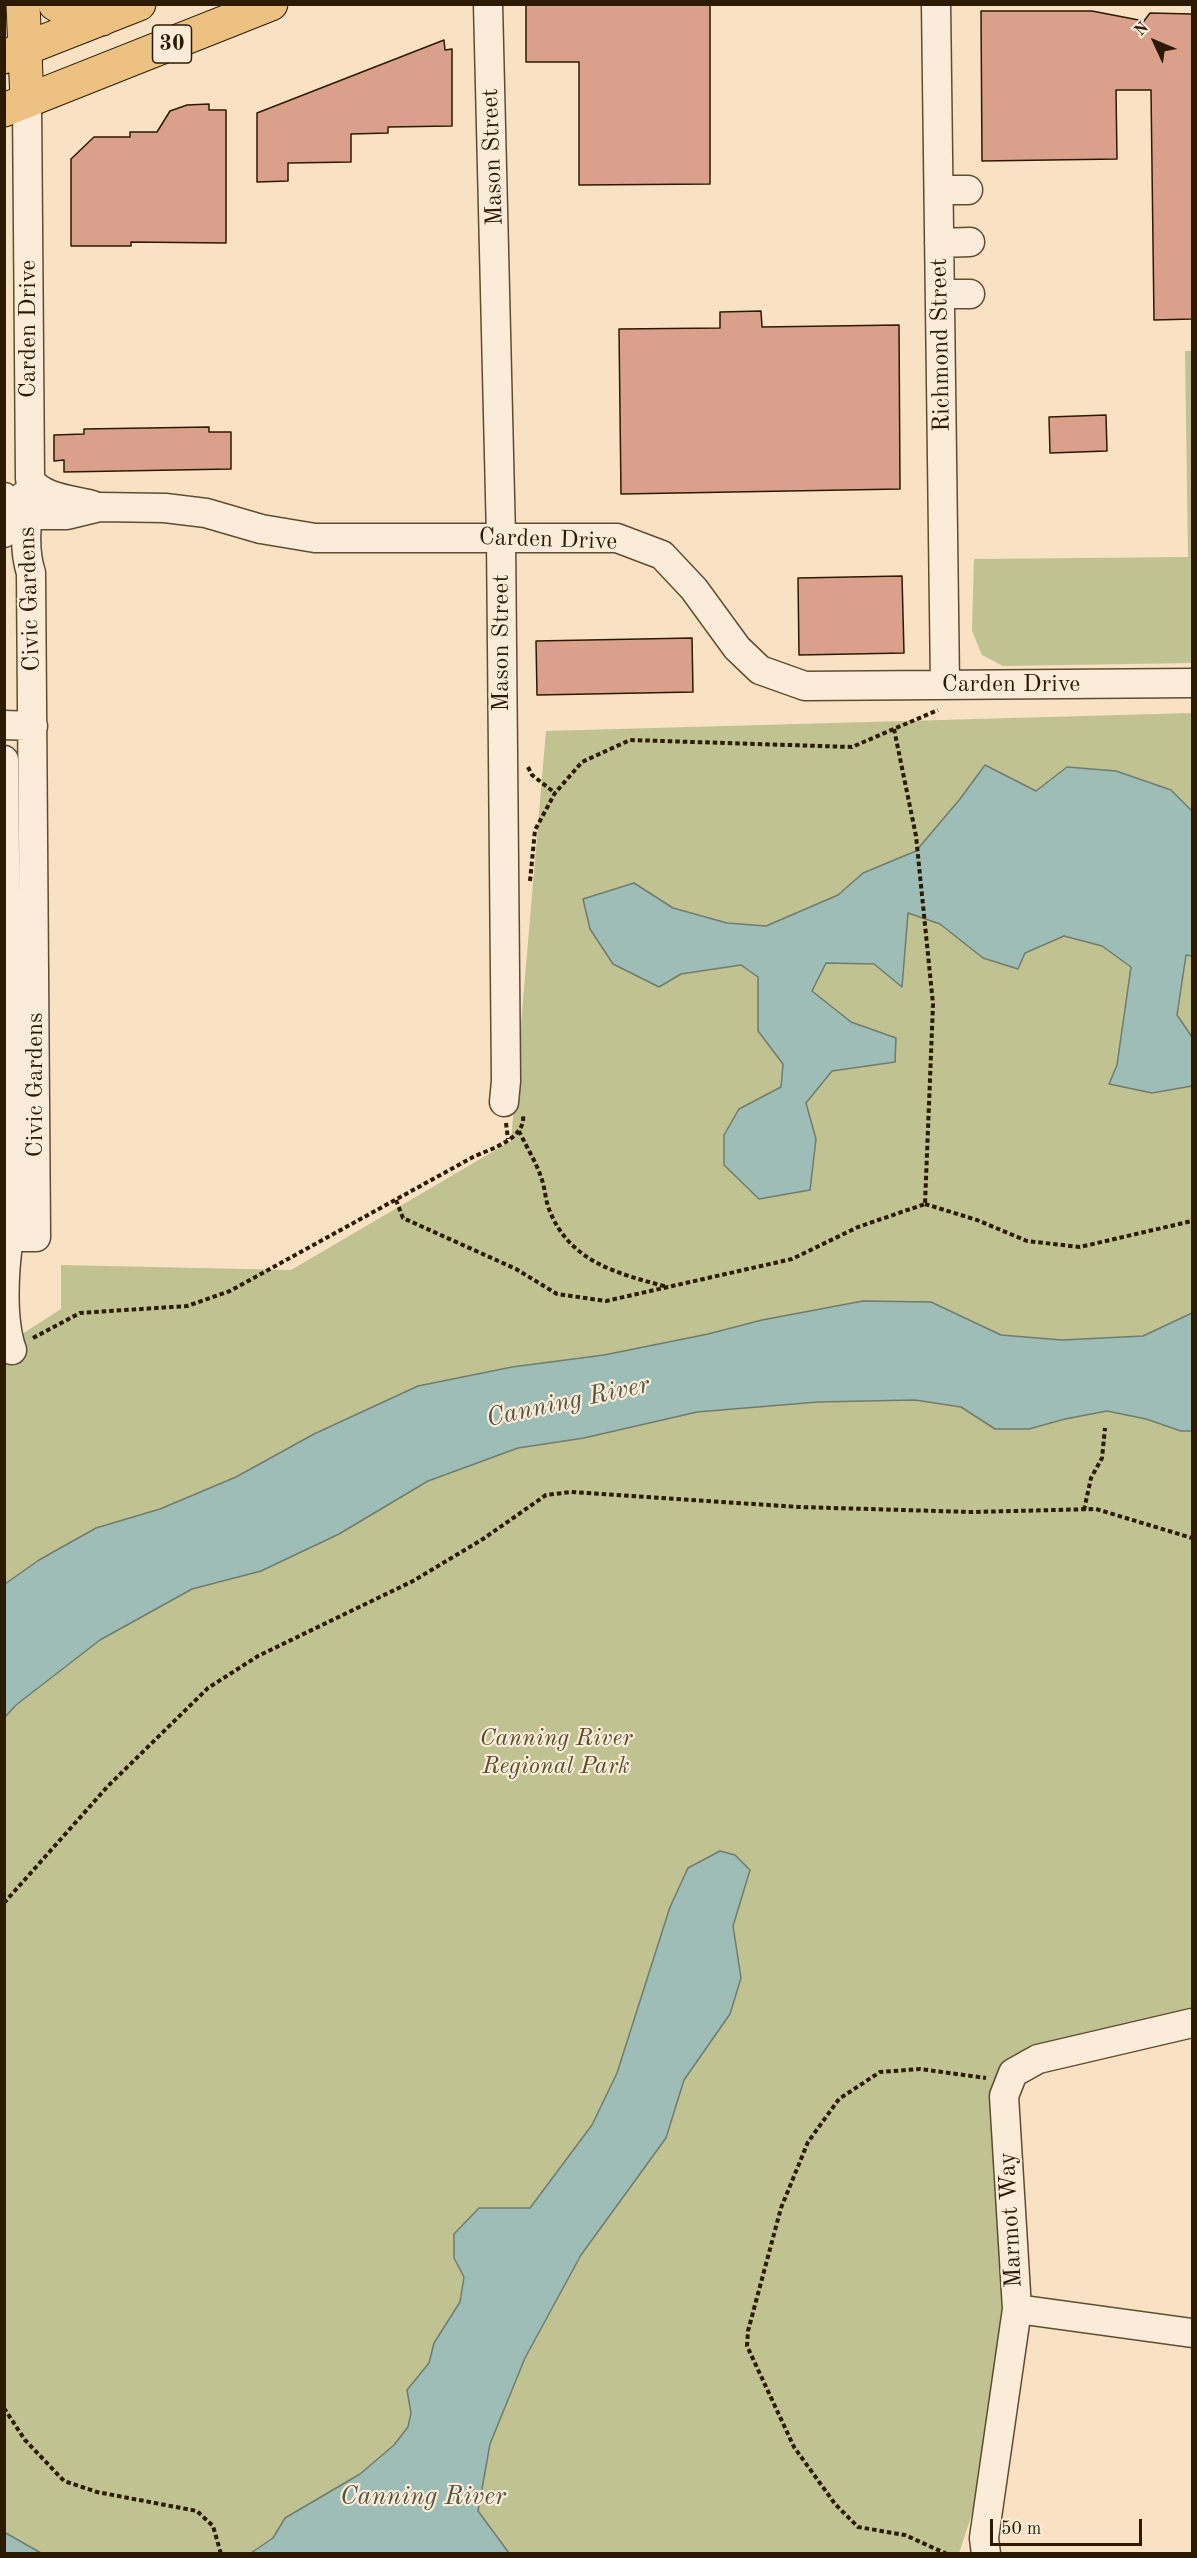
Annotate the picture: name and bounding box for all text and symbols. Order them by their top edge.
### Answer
north arrow [1125,12,1185,72]
text: N [1132,20,1152,39]
road number: 30 [152,25,192,63]
street label: Mason Street [476,88,510,226]
street label: Richmond Street [925,258,957,432]
street label: Carden Drive [15,260,43,398]
street label: Carden Drive [478,523,618,557]
street label: Civic Gardens [13,526,47,672]
street label: Mason Street [488,574,516,712]
street label: Carden Drive [942,671,1080,699]
street label: Civic Gardens [22,1013,50,1157]
water label: Canning River [484,1369,652,1435]
park label: Canning River Regional Park [479,1725,633,1781]
street label: Marmot Way [993,2151,1029,2289]
water label: Canning River [340,2481,506,2513]
scale bar [993,2507,1144,2545]
text: 50 m [1001,2520,1041,2538]

